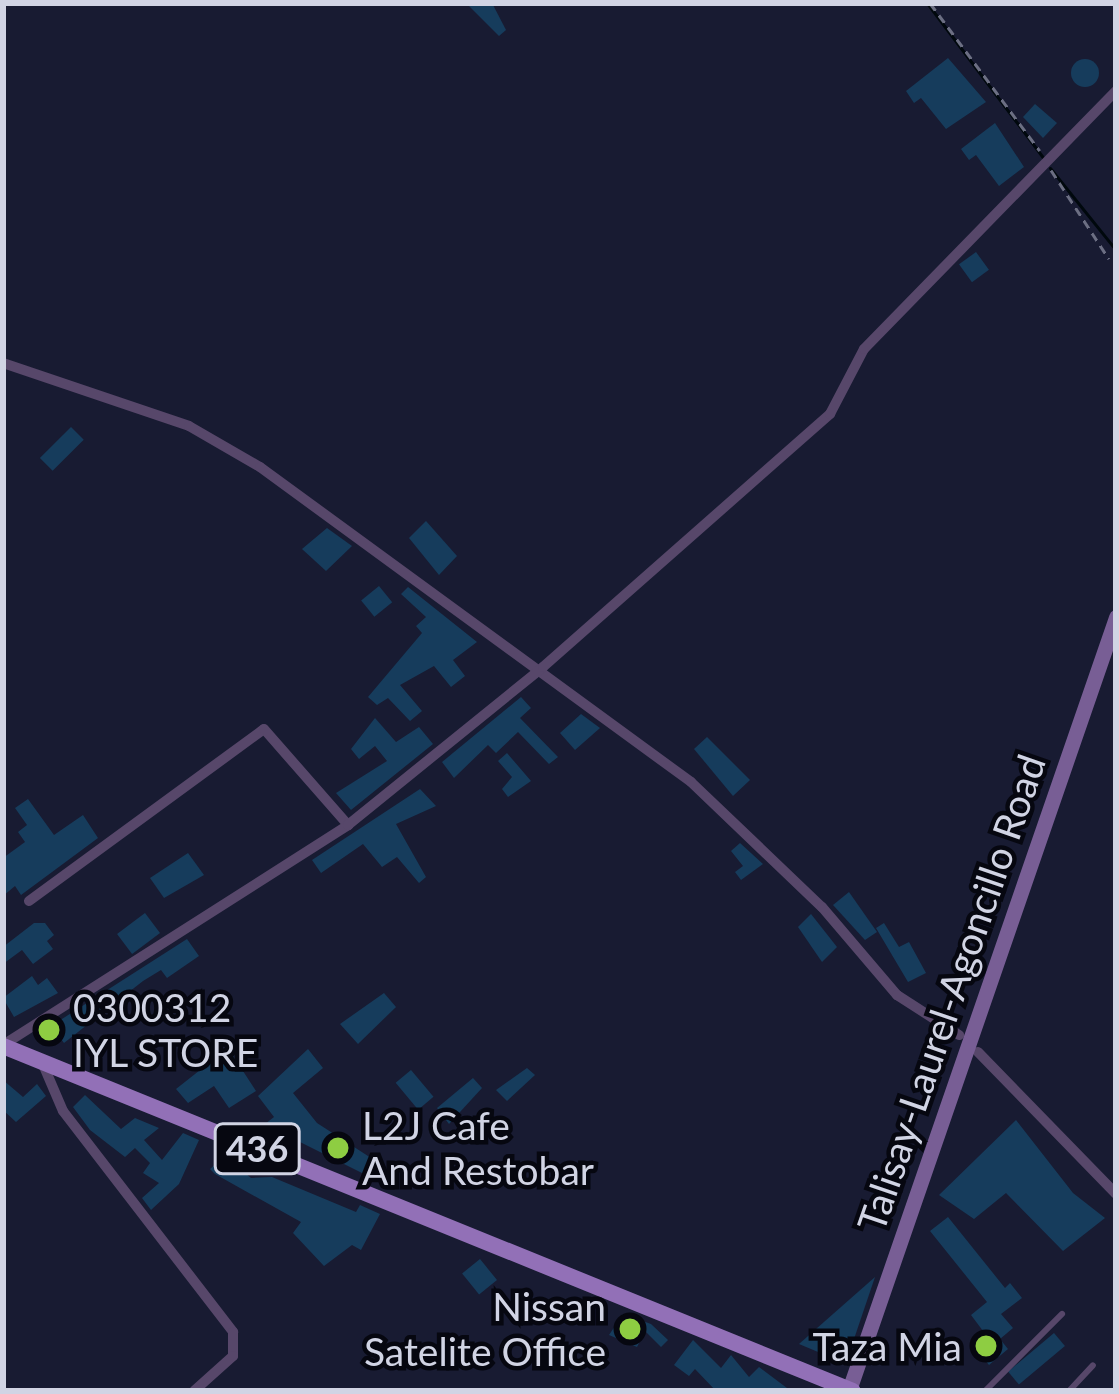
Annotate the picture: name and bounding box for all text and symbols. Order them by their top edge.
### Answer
street label: Talisay-Laurel-Agoncillo Road [847,749,1055,1237]
place label: 0300312 IYL STORE [73,985,259,1076]
marker: 0300312 IYL STORE [36,1017,62,1043]
place label: L2J Cafe And Restobar [362,1103,594,1194]
road number: 436 [212,1119,302,1179]
marker: L2J Cafe And Restobar [325,1135,351,1161]
place label: Nissan Satelite Office [364,1284,606,1375]
marker: Nissan Satelite Office [617,1316,643,1342]
place label: Taza Mia [812,1323,962,1369]
marker: Taza Mia [973,1333,999,1359]

